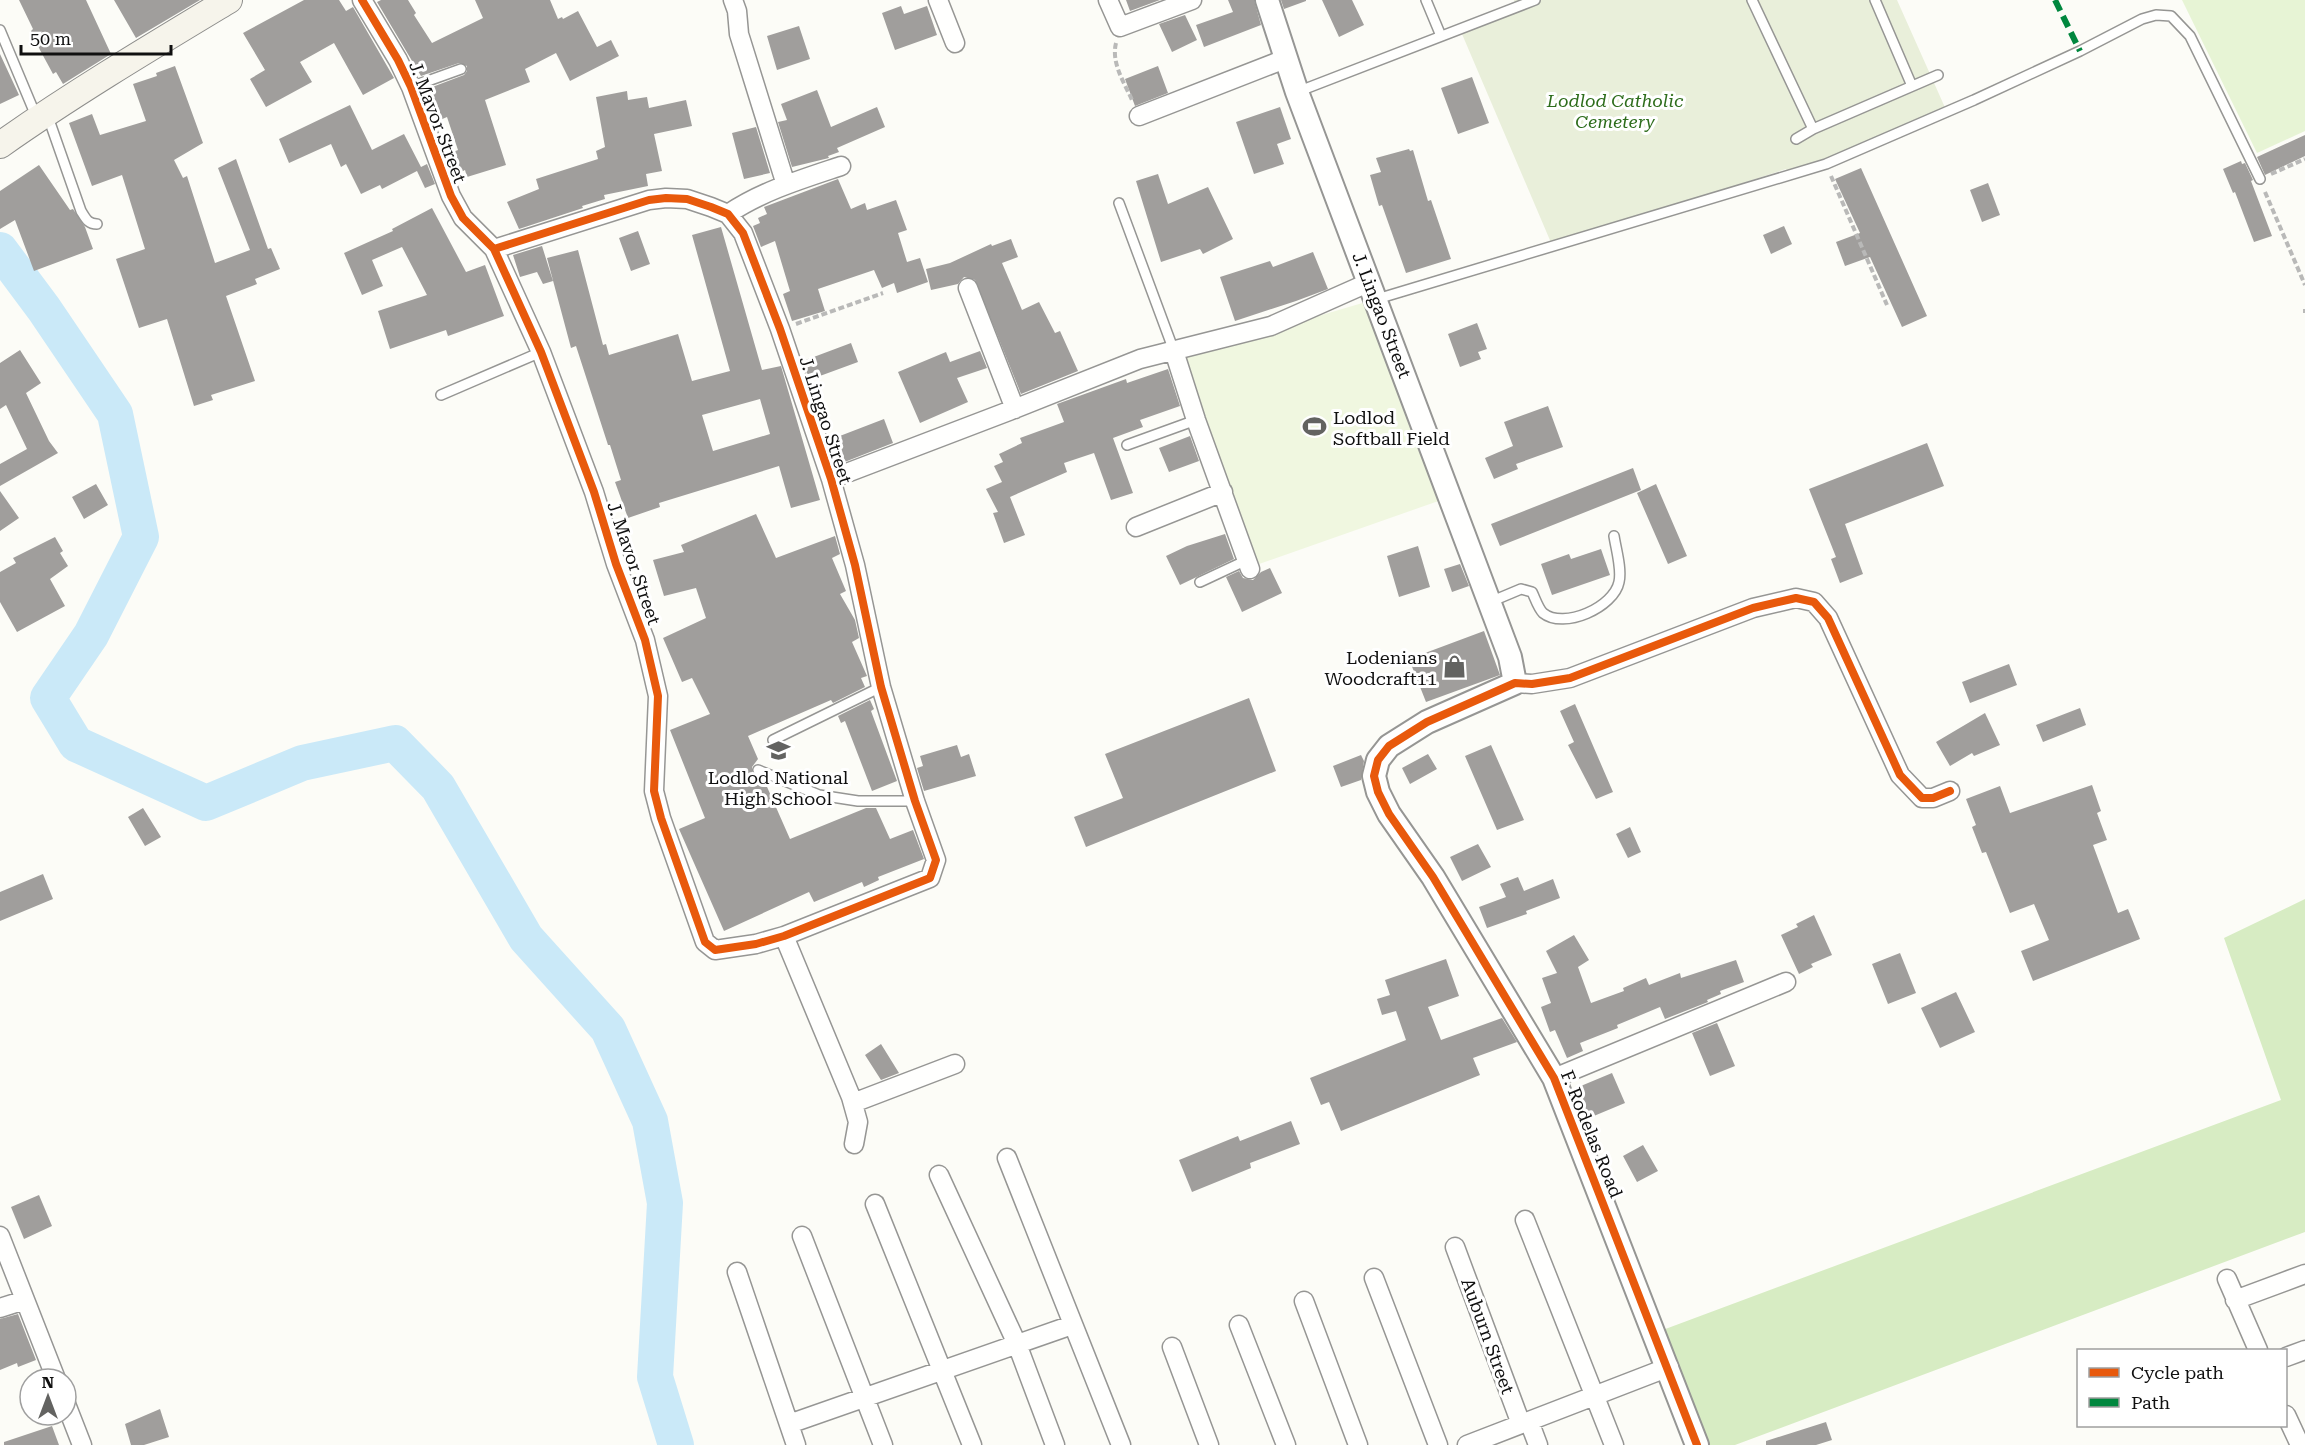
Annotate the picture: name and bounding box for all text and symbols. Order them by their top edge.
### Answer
scale bar [21,18,171,56]
text: 50 m [30,28,71,49]
street label: J. Mavor Street [405,58,471,186]
park label: Lodlod Catholic Cemetery [1546,90,1684,132]
street label: J. Lingao Street [1348,249,1416,381]
street label: J. Lingao Street [795,353,857,487]
place label: Lodlod Softball Field [1333,407,1450,449]
sports icon: Lodlod Softball Field [1302,414,1328,440]
street label: J. Mavor Street [603,499,665,628]
place label: Lodenians Woodcraft11 [1325,647,1437,689]
shop icon: Lodenians Woodcraft11 [1442,654,1468,680]
school or university icon: Lodlod National High School [765,738,791,764]
place label: Lodlod National High School [708,767,849,809]
street label: F. Rodelas Road [1557,1067,1627,1201]
street label: Auburn Street [1457,1275,1519,1397]
legend [2077,1349,2287,1427]
text: Cycle path [2131,1362,2224,1383]
north arrow [18,1367,78,1427]
text: N [42,1373,54,1392]
text: Path [2131,1392,2170,1413]

